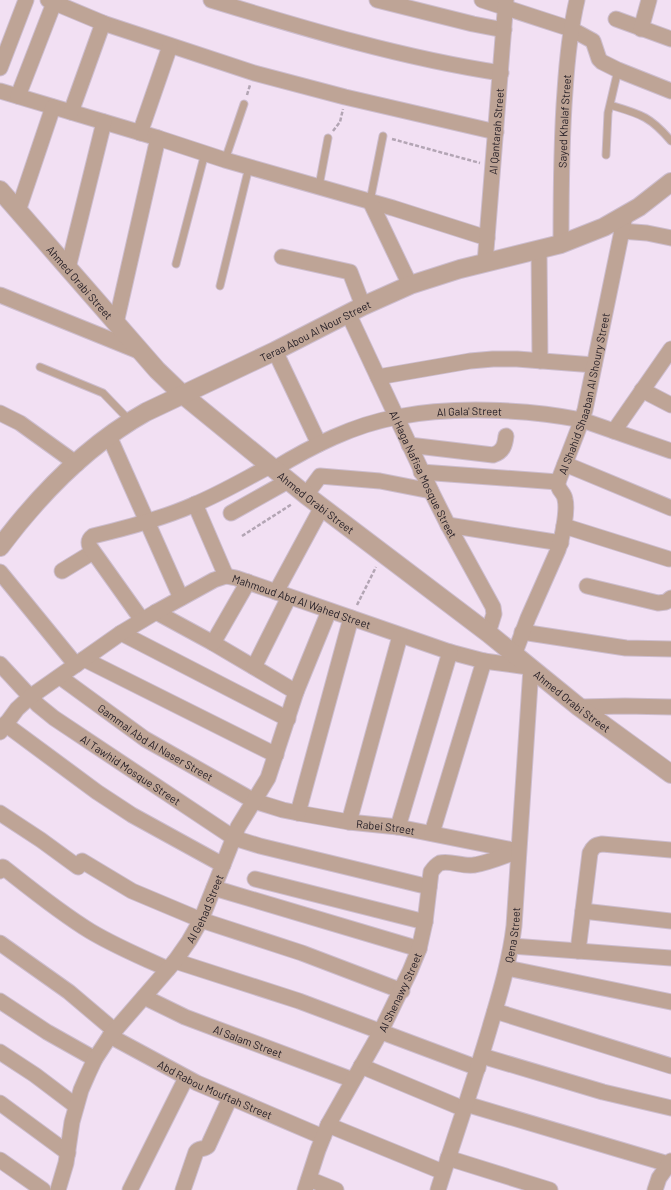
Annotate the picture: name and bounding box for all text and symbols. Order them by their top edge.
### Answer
street label: Sayed Khalaf Street [555,74,573,168]
street label: Al Qantarah Street [486,88,505,175]
street label: Ahmed Orabi Street [45,243,116,321]
street label: Teraa Abou Al Nour Street [258,297,373,364]
street label: Al Shahid Shaaban Al Shoury Street [555,312,611,476]
street label: Al Gala' Street [436,404,502,418]
street label: Al Haga Nafisa Mosque Street [388,408,460,540]
street label: Ahmed Orabi Street [275,468,357,536]
street label: Mahmoud Abd Al Wahed Street [231,571,373,631]
street label: Ahmed Orabi Street [532,667,613,734]
street label: Gammal Abd Al Naser Street [96,701,216,783]
street label: Al Tawhid Mosque Street [79,731,183,807]
street label: Rabei Street [356,816,416,837]
street label: Al Gehad Street [183,872,225,945]
street label: Qena Street [501,907,522,964]
street label: Al Shenawy Street [375,950,423,1034]
street label: Al Salam Street [212,1022,285,1060]
street label: Abd Rabou Mouftah Street [156,1057,274,1121]

